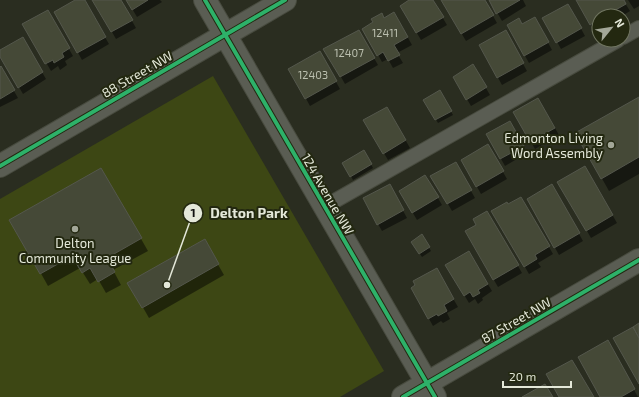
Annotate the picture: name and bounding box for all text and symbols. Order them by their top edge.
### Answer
north arrow [591,8,631,48]
text: N [612,16,628,29]
house number: 12411 [372,26,398,39]
house number: 12407 [334,46,364,59]
street label: 88 Street NW [99,47,175,101]
house number: 12403 [298,68,328,81]
place label: Edmonton Living Word Assembly [504,130,603,161]
marker: Edmonton Living Word Assembly [606,140,616,150]
street label: 124 Avenue NW [298,151,358,237]
callout: Delton Park [183,200,296,226]
text: Delton Park [210,204,288,221]
text: 1 [190,205,196,219]
marker: Delton Community League [70,224,80,234]
place label: Delton Community League [19,235,131,266]
street label: 87 Street NW [478,294,554,346]
scale bar [503,363,571,389]
text: 20 m [509,369,536,383]

